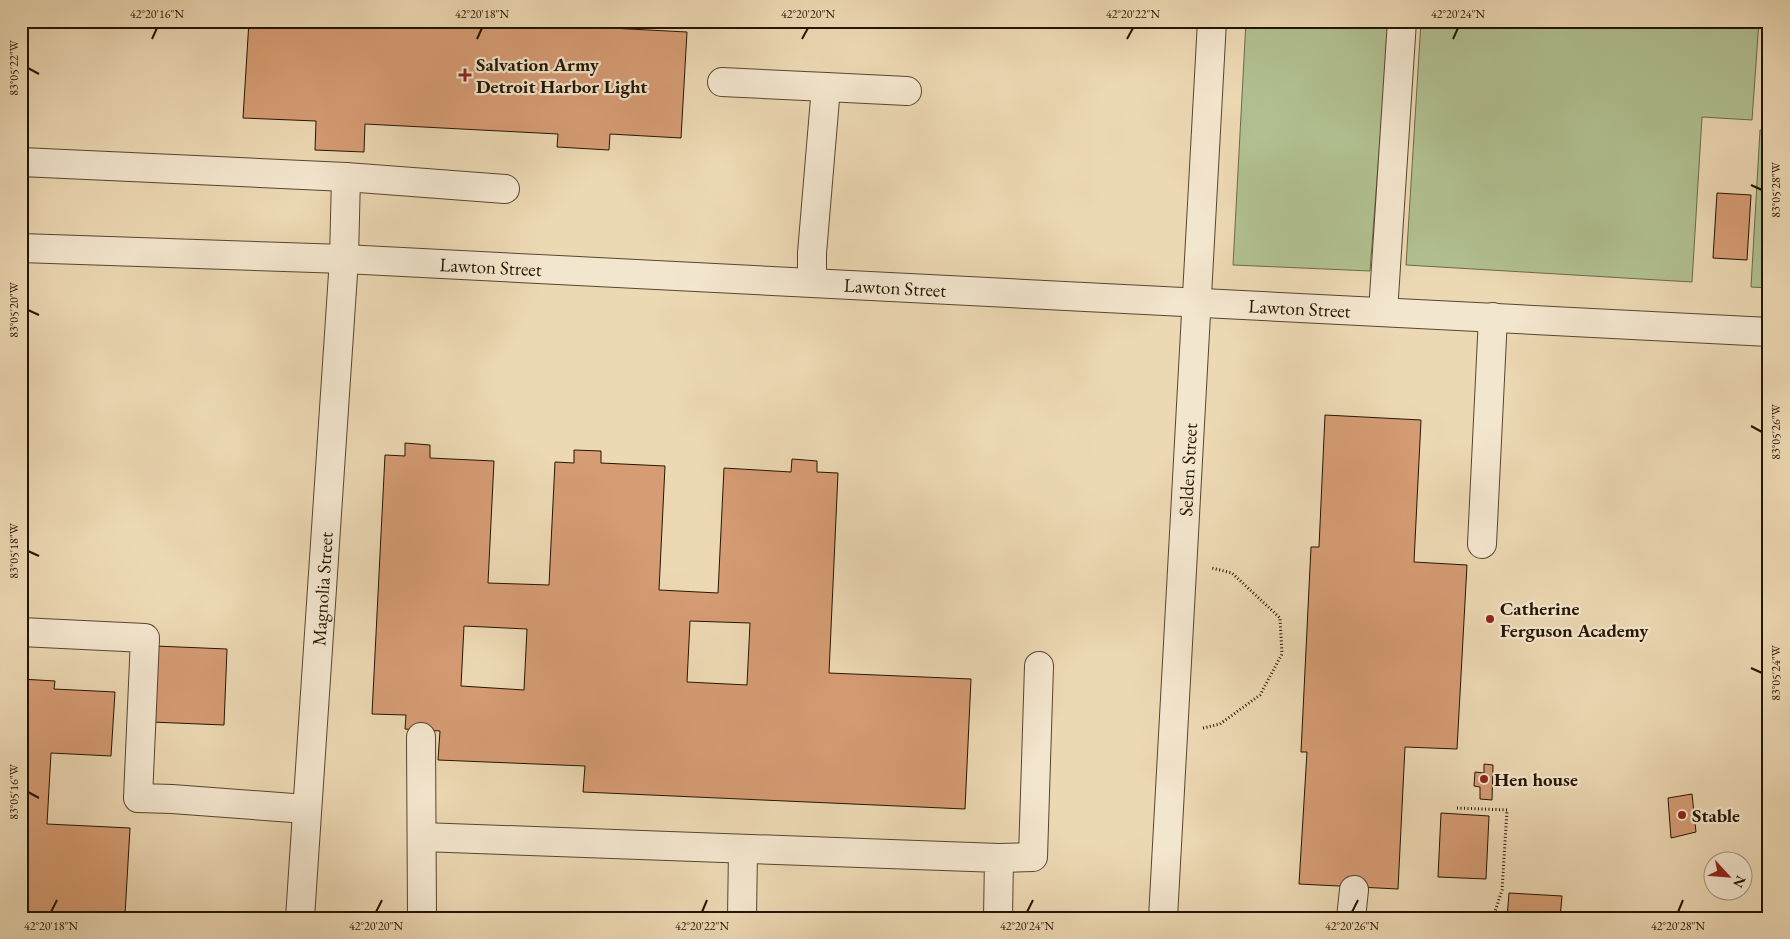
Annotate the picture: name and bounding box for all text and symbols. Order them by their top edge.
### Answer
text: 42°20'16"N [130,6,184,22]
text: 42°20'18"N [455,6,509,22]
text: 42°20'20"N [781,6,835,22]
text: 42°20'22"N [1106,6,1160,22]
text: 42°20'24"N [1431,6,1485,22]
text: 83°05'22"W [6,39,22,96]
place label: Salvation Army Detroit Harbor Light [476,52,647,99]
marker: Salvation Army Detroit Harbor Light [458,68,472,82]
text: 83°05'28"W [1768,161,1784,218]
street label: Lawton Street [439,252,542,282]
street label: Lawton Street [843,273,947,303]
text: 83°05'20"W [6,281,22,338]
street label: Lawton Street [1248,293,1351,324]
text: 83°05'26"W [1768,403,1784,460]
street label: Selden Street [1173,422,1203,517]
text: 83°05'18"W [6,522,22,579]
street label: Magnolia Street [306,531,339,647]
place label: Catherine Ferguson Academy [1500,596,1649,643]
marker: Catherine Ferguson Academy [1484,613,1496,625]
text: 83°05'24"W [1768,644,1784,701]
text: 83°05'16"W [6,763,22,820]
place label: Hen house [1494,767,1578,792]
marker: Hen house [1478,773,1490,785]
place label: Stable [1692,803,1740,828]
marker: Stable [1676,809,1688,821]
north arrow [1702,852,1752,902]
text: N [1729,873,1750,891]
text: 42°20'18"N [24,918,78,934]
text: 42°20'20"N [349,918,403,934]
text: 42°20'22"N [675,918,729,934]
text: 42°20'24"N [1000,918,1054,934]
text: 42°20'26"N [1325,918,1379,934]
text: 42°20'28"N [1651,918,1705,934]

